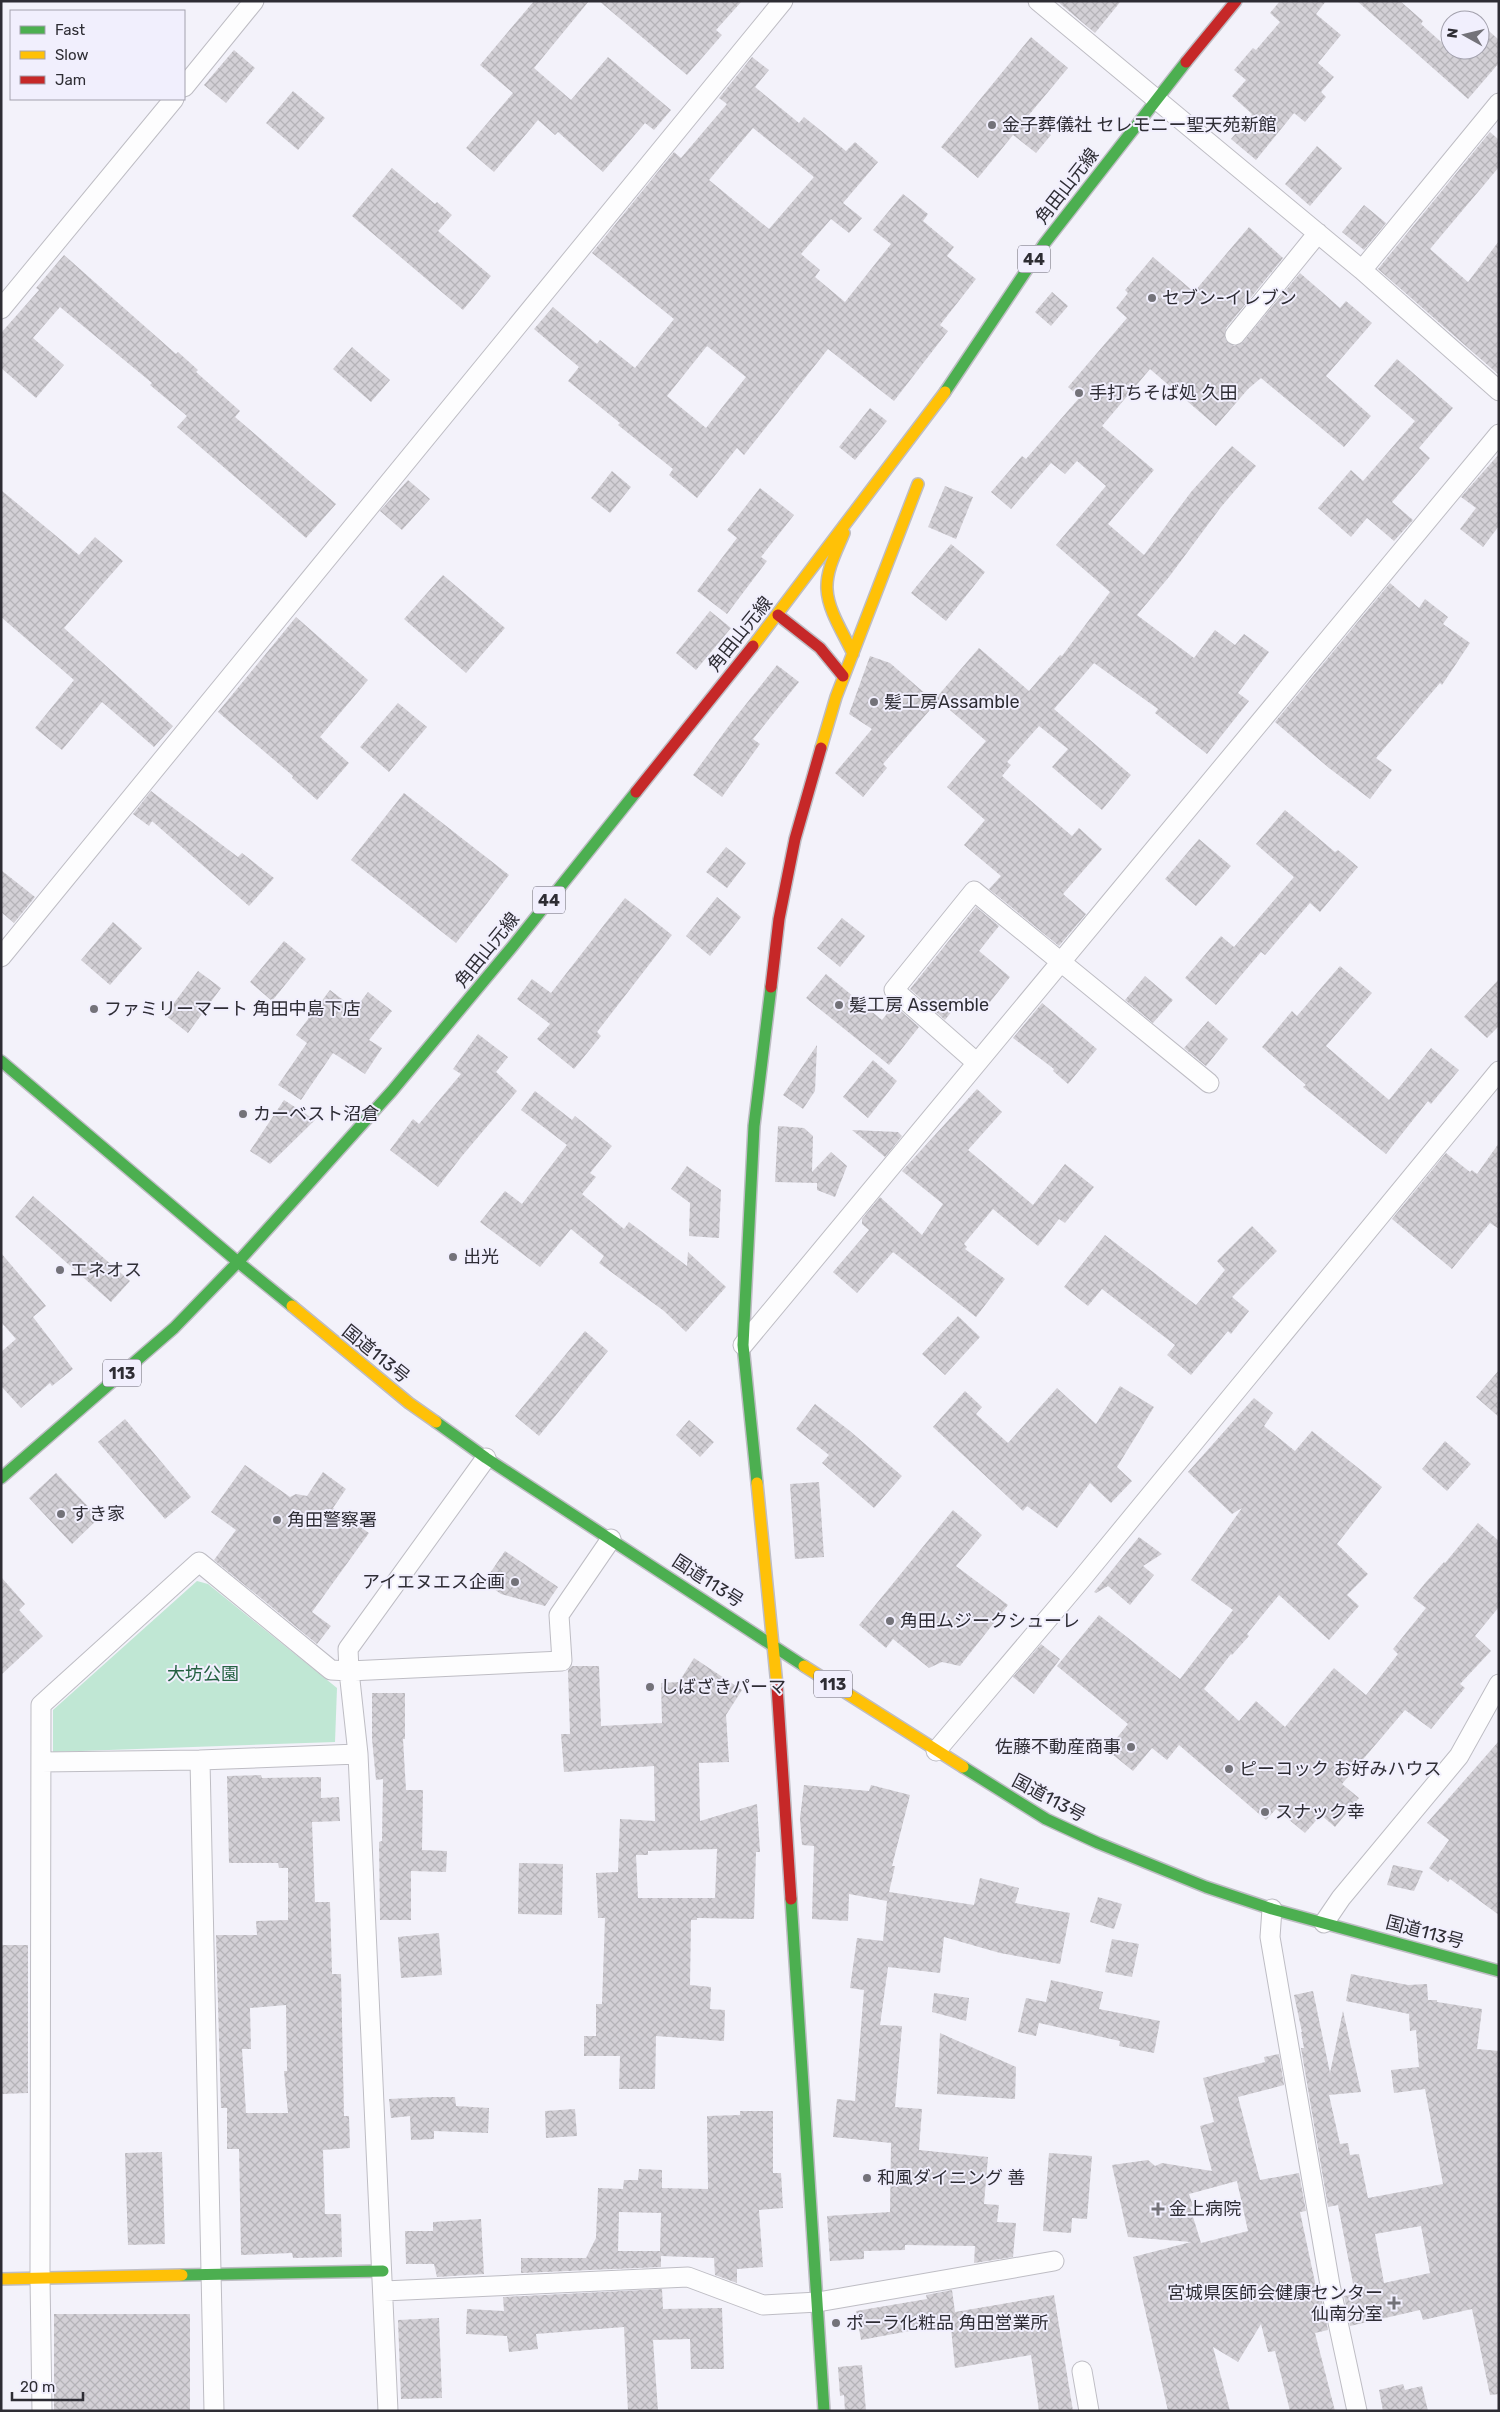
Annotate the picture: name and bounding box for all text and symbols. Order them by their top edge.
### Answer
legend [10,10,185,100]
north arrow [1440,10,1490,60]
text: Fast [55,21,85,39]
text: N [1444,27,1462,39]
text: Slow [55,46,88,64]
text: Jam [55,71,86,89]
place label: 金子葬儀社 セレモニー聖天苑新館 [1002,114,1276,136]
marker: 金子葬儀社 セレモニー聖天苑新館 [986,119,998,131]
street label: 角田山元線 [1031,144,1103,228]
road number: 44 [1018,245,1050,272]
place label: セブン-イレブン [1162,287,1297,309]
marker: セブン-イレブン [1146,292,1158,304]
place label: 手打ちそば処 久田 [1089,382,1237,404]
marker: 手打ちそば処 久田 [1073,387,1085,399]
street label: 角田山元線 [703,592,777,676]
place label: 髪工房Assamble [884,691,1020,713]
marker: 髪工房Assamble [868,696,880,708]
road number: 44 [533,886,565,914]
street label: 角田山元線 [450,908,524,992]
place label: 髪工房 Assemble [849,994,989,1016]
place label: ファミリーマート 角田中島下店 [104,998,360,1020]
marker: 髪工房 Assemble [833,999,845,1011]
marker: ファミリーマート 角田中島下店 [88,1003,100,1015]
place label: カーベスト沼倉 [253,1103,379,1125]
marker: カーベスト沼倉 [237,1108,249,1120]
place label: 出光 [463,1246,499,1268]
marker: 出光 [447,1251,459,1263]
place label: エネオス [70,1259,142,1281]
marker: エネオス [54,1264,66,1276]
street label: 国道113号 [338,1320,414,1388]
road number: 113 [103,1360,141,1386]
place label: すき家 [71,1503,125,1525]
marker: すき家 [55,1508,67,1520]
place label: 角田警察署 [287,1509,377,1531]
marker: 角田警察署 [271,1514,283,1526]
street label: 国道113号 [668,1550,748,1612]
place label: アイエヌエス企画 [362,1571,505,1593]
marker: アイエヌエス企画 [509,1576,521,1588]
place label: 角田ムジークシューレ [900,1610,1080,1632]
marker: 角田ムジークシューレ [884,1615,896,1627]
park label: 大坊公園 [167,1663,239,1685]
road number: 113 [814,1670,852,1698]
place label: しばざきパーマ [660,1676,786,1698]
marker: しばざきパーマ [644,1681,656,1693]
place label: 佐藤不動産商事 [995,1736,1121,1758]
marker: 佐藤不動産商事 [1125,1741,1137,1753]
place label: ピーコック お好みハウス [1239,1758,1441,1780]
marker: ピーコック お好みハウス [1223,1763,1235,1775]
street label: 国道113号 [1008,1769,1090,1827]
place label: スナック幸 [1275,1801,1365,1823]
marker: スナック幸 [1259,1806,1271,1818]
street label: 国道113号 [1383,1911,1467,1953]
place label: 和風ダイニング 善 [877,2167,1025,2189]
marker: 和風ダイニング 善 [861,2172,873,2184]
place label: 金上病院 [1169,2198,1241,2220]
marker: 金上病院 [1151,2202,1165,2216]
place label: 宮城県医師会健康センター 仙南分室 [1167,2282,1383,2325]
marker: 宮城県医師会健康センター 仙南分室 [1387,2296,1401,2310]
place label: ポーラ化粧品 角田営業所 [846,2312,1048,2334]
marker: ポーラ化粧品 角田営業所 [830,2317,842,2329]
scale bar [12,2370,84,2402]
text: 20 m [20,2378,55,2396]

